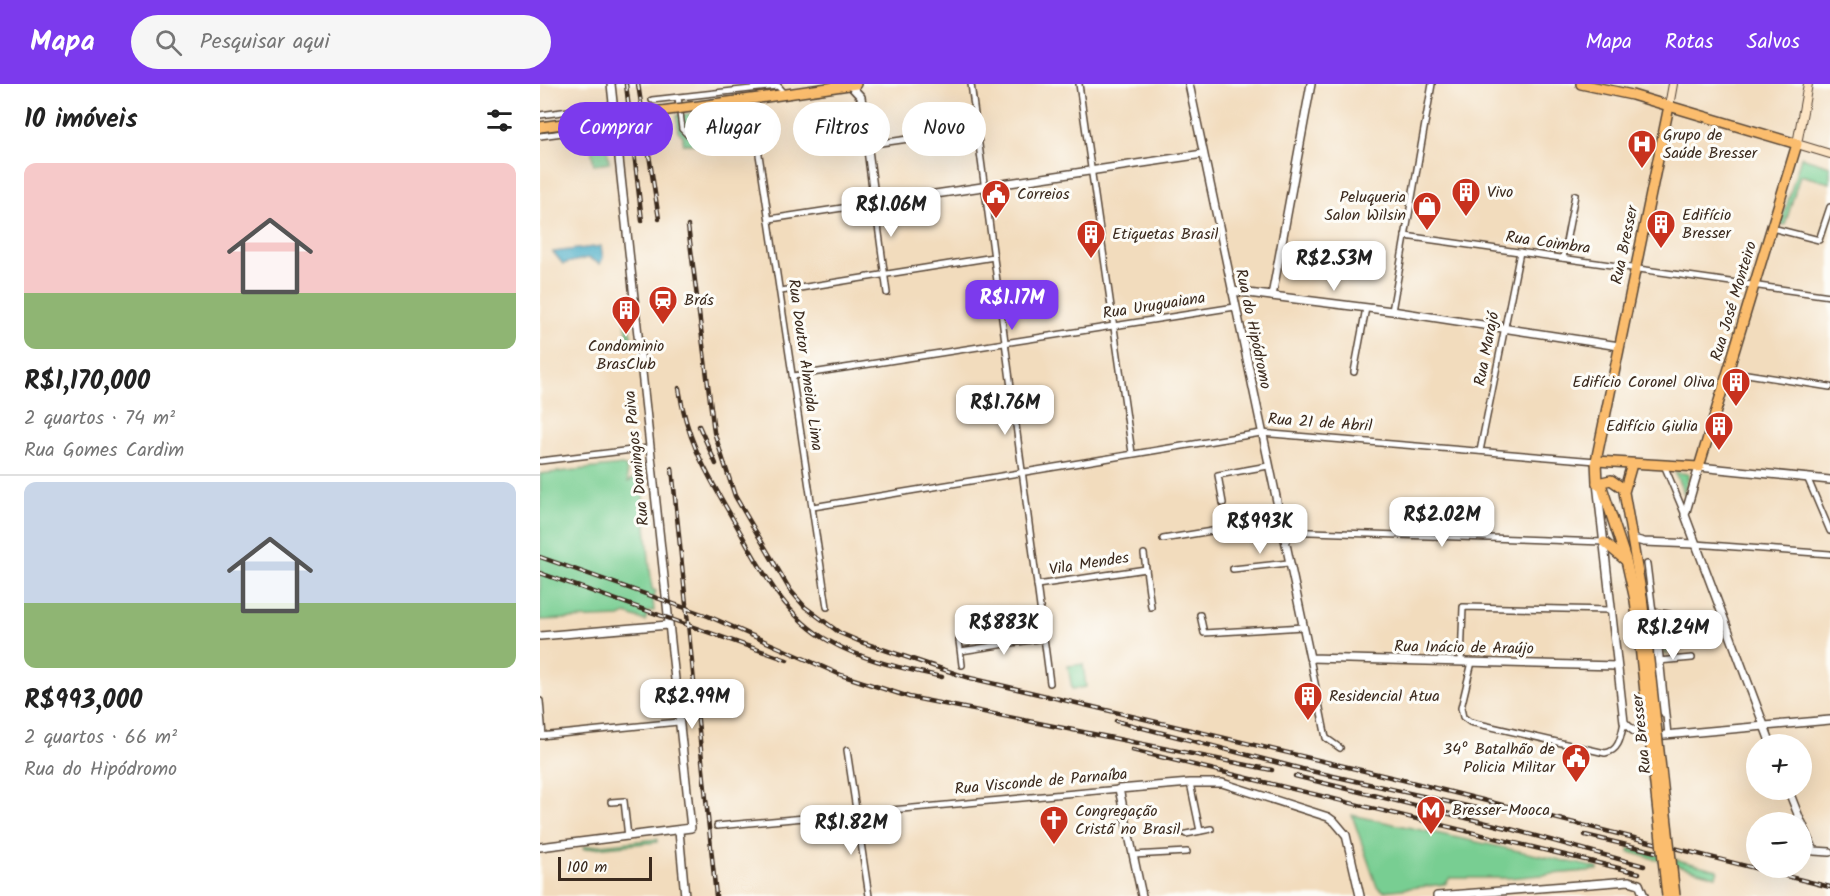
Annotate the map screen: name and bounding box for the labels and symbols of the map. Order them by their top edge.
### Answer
place label: Grupo de Saúde Bresser [1663,123,1759,166]
hospital icon: Grupo de Saúde Bresser [1626,128,1658,170]
building icon: Vivo [1450,176,1482,218]
public building icon: Correios [980,178,1012,220]
place label: Vivo [1487,180,1513,205]
place label: Correios [1017,182,1070,207]
place label: Peluqueria Salon Wilsin [1324,185,1406,228]
pin: R$1.06M [836,187,946,238]
shop icon: Peluqueria Salon Wilsin [1411,190,1443,232]
street label: Rua Bresser [1604,202,1646,287]
place label: Edifício Bresser [1682,203,1733,246]
building icon: Edifício Bresser [1645,208,1677,250]
building icon: Etiquetas Brasil [1075,218,1107,260]
place label: Etiquetas Brasil [1112,222,1218,247]
street label: Rua Coimbra [1504,225,1592,261]
street label: Rua José Monteiro [1704,238,1764,364]
pin: R$2.53M [1279,241,1389,292]
street label: Rua do Hipódromo [1228,266,1278,392]
street label: Rua Doutor Almeida Lima [781,277,829,453]
pin: R$1.17M [957,280,1067,331]
station icon: Brás [647,284,679,326]
street label: Rua Uruguaiana [1101,286,1207,326]
place label: Brás [684,288,714,313]
building icon: Condominio BrasClub [610,294,642,336]
street label: Rua Marajó [1468,309,1507,388]
place label: Condominio BrasClub [588,334,664,377]
building icon: Edifício Coronel Oliva [1720,366,1752,408]
place label: Edifício Coronel Oliva [1572,370,1715,395]
pin: R$1.76M [950,385,1060,436]
street label: Rua Domingos Paiva [617,389,657,527]
street label: Rua 21 de Abril [1267,407,1373,439]
building icon: Edifício Giulia [1703,410,1735,452]
place label: Edifício Giulia [1606,414,1698,439]
pin: R$2.02M [1387,497,1497,548]
pin: R$993K [1211,504,1309,555]
street label: Vila Mendes [1047,545,1131,583]
pin: R$883K [955,605,1053,656]
pin: R$1.24M [1618,610,1728,661]
street label: Rua Inácio de Araújo [1394,634,1534,662]
pin: R$2.99M [637,679,747,730]
building icon: Residencial Atua [1292,680,1324,722]
place label: Residencial Atua [1329,684,1440,709]
street label: Rua Bresser [1625,691,1659,775]
place label: 34º Batalhão de Policia Militar [1443,737,1557,780]
public building icon: 34º Batalhão de Policia Militar [1560,742,1592,784]
street label: Rua Visconde de Parnaíba [954,762,1128,802]
metro station icon: Bresser-Mooca [1415,794,1447,836]
place label: Bresser-Mooca [1452,798,1550,823]
place label: Congregação Cristã no Brasil [1075,799,1180,842]
church icon: Congregação Cristã no Brasil [1038,804,1070,846]
pin: R$1.82M [796,805,906,856]
scale bar [558,854,652,882]

